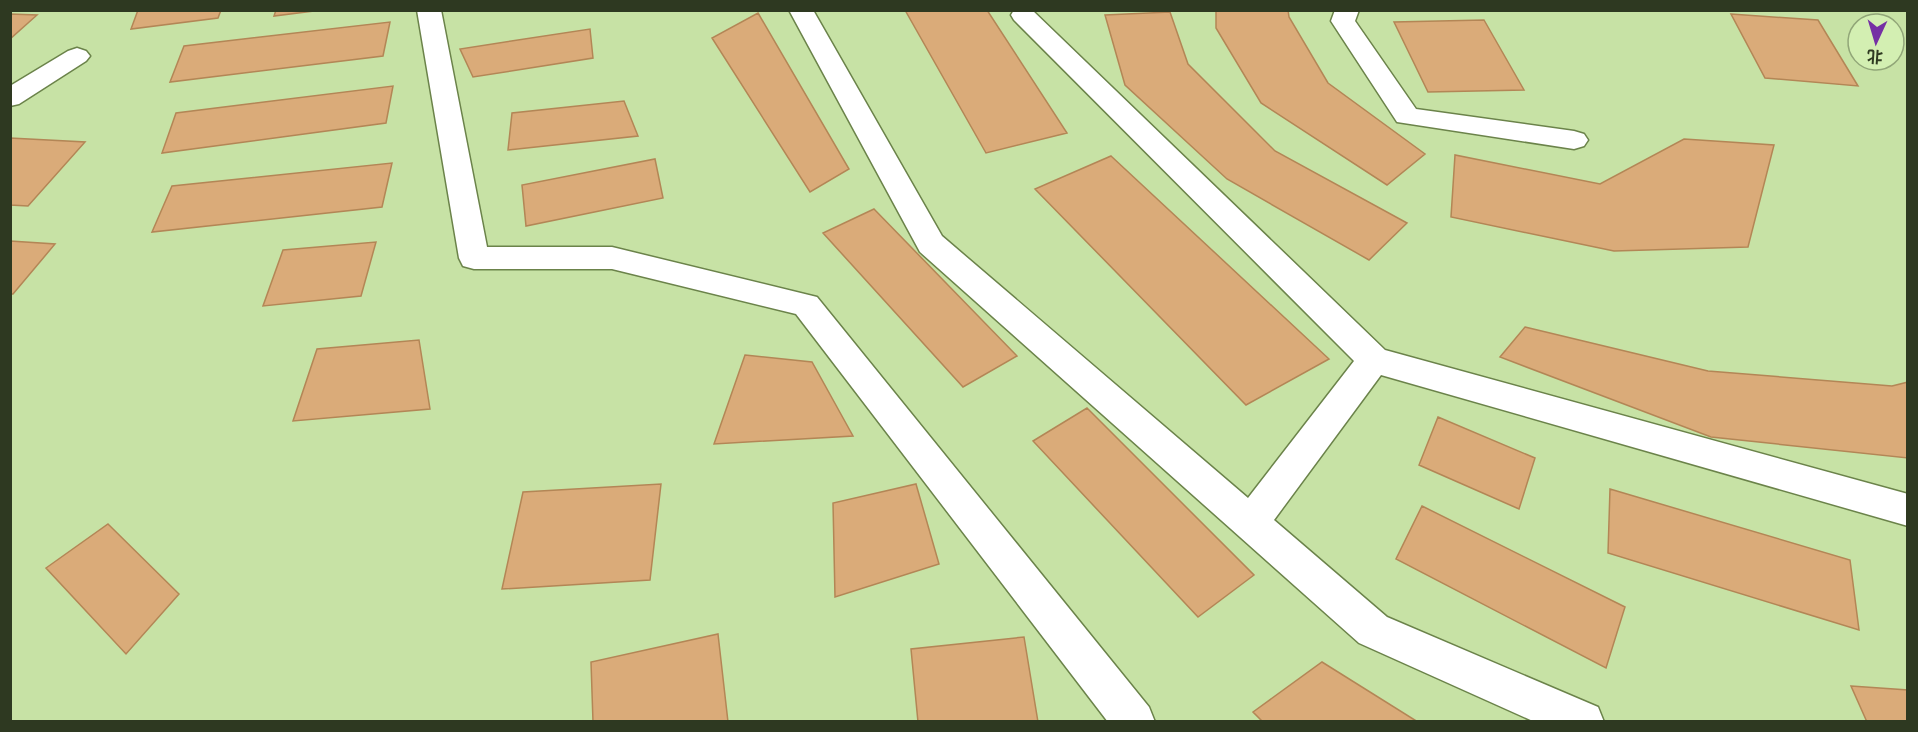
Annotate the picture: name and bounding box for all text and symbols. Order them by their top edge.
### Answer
north arrow [1846,12,1906,72]
text: 北 [1866,45,1884,68]

